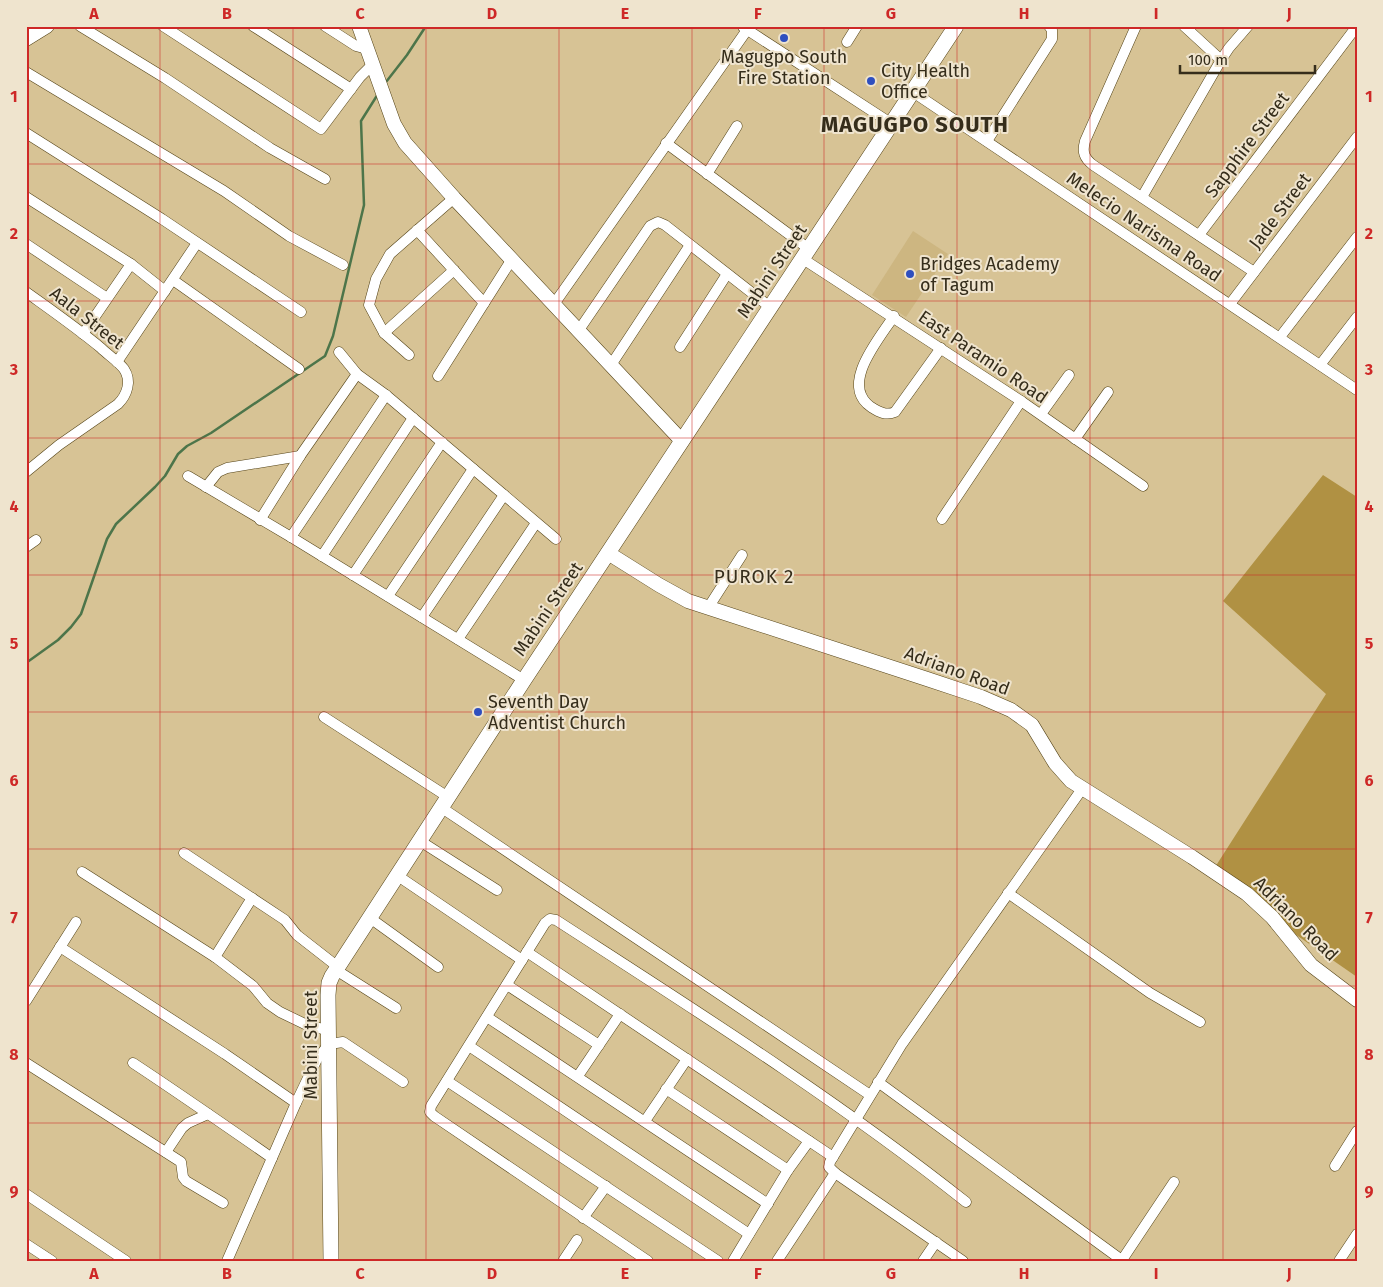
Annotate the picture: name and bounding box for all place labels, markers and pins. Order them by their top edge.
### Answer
marker: Magugpo South Fire Station [778,32,790,44]
place label: Magugpo South Fire Station [721,46,847,89]
place label: City Health Office [881,60,970,103]
marker: City Health Office [865,75,877,87]
place label: Bridges Academy of Tagum [920,253,1059,296]
marker: Bridges Academy of Tagum [904,268,916,280]
place label: Seventh Day Adventist Church [488,691,626,734]
marker: Seventh Day Adventist Church [472,706,484,718]

